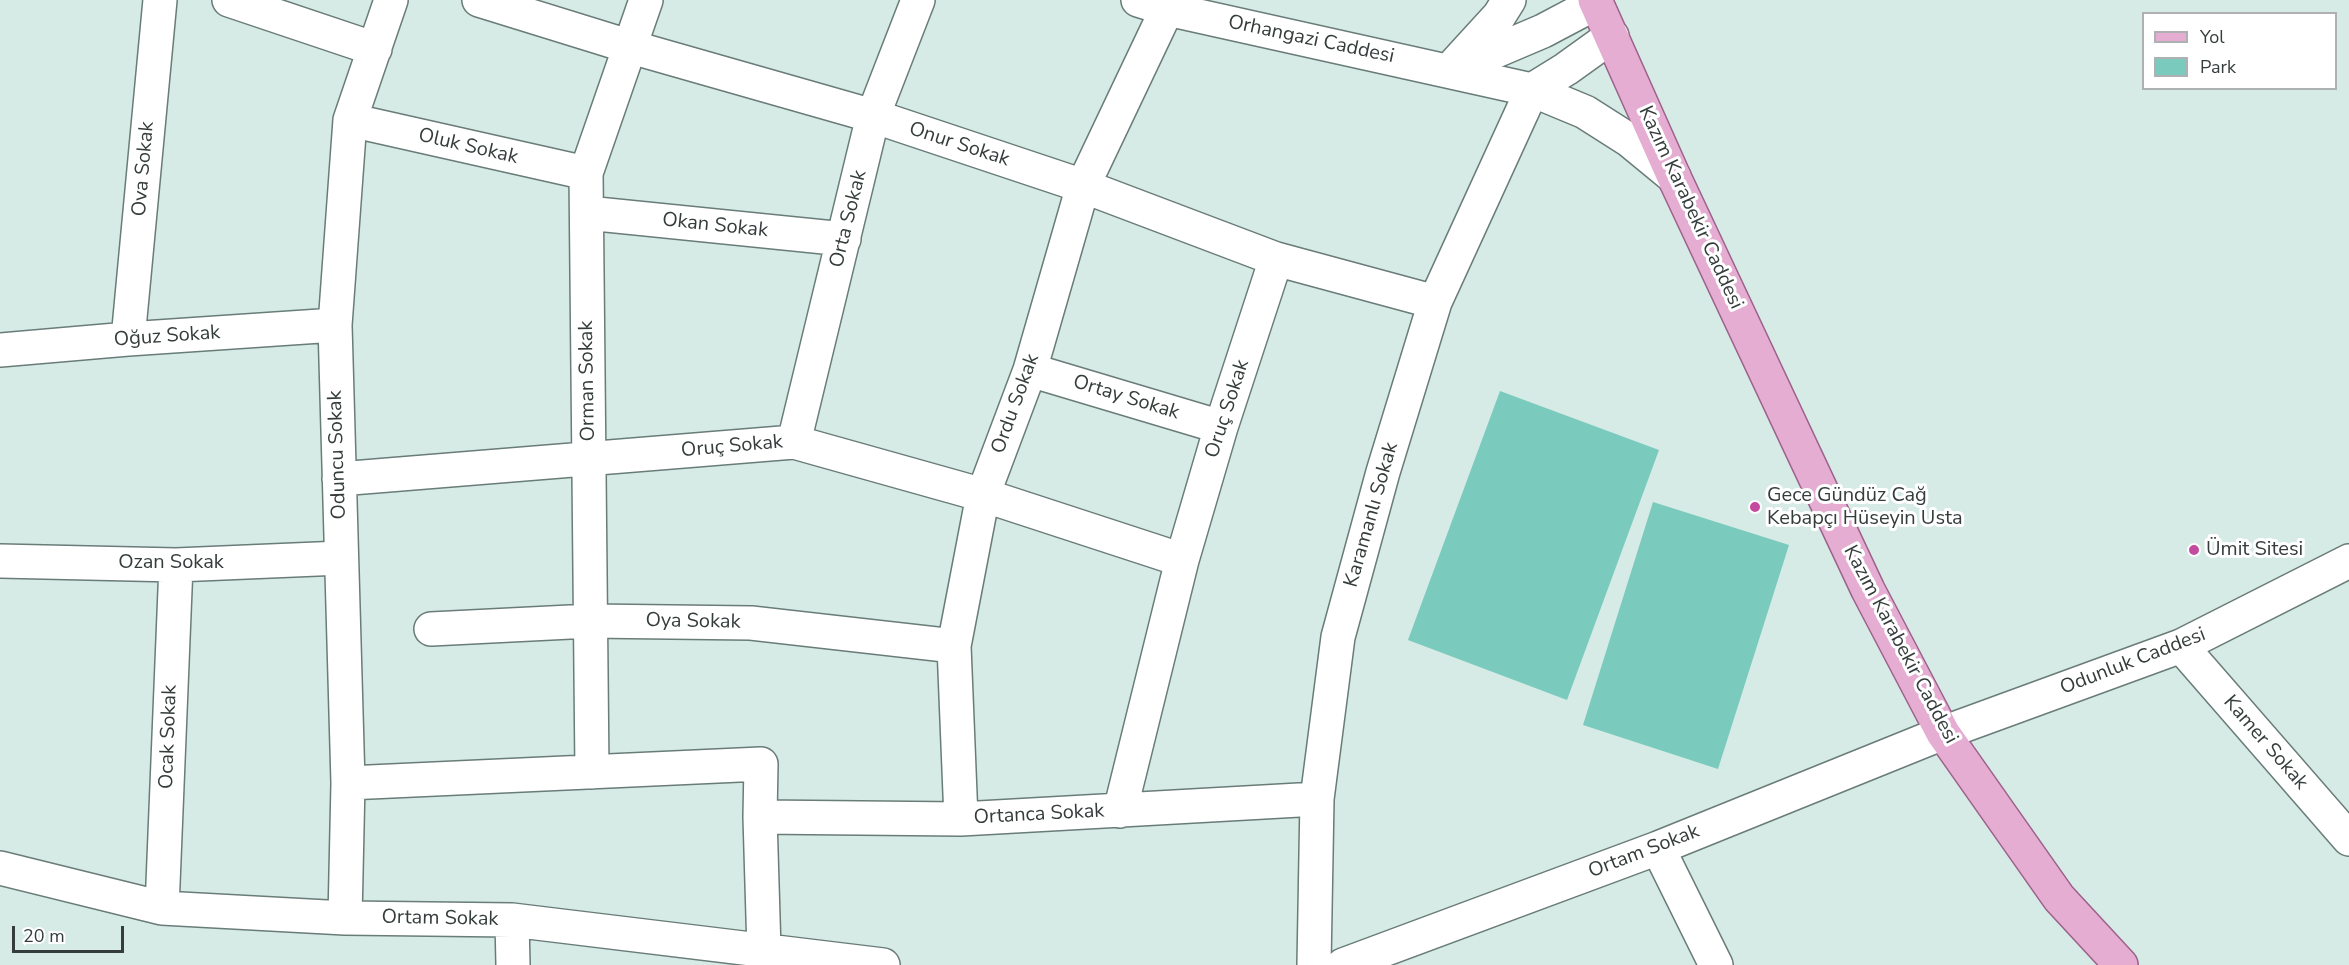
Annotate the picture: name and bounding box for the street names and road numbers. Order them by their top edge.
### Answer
street label: Orhangazi Caddesi [1226,11,1396,69]
street label: Kazım Karabekir Caddesi [1632,103,1748,313]
street label: Onur Sokak [906,117,1012,173]
street label: Ova Sokak [128,121,160,217]
street label: Oluk Sokak [416,124,520,170]
street label: Orta Sokak [825,168,873,270]
street label: Okan Sokak [661,209,769,243]
street label: Orman Sokak [575,320,601,442]
street label: Oğuz Sokak [113,321,221,353]
street label: Ordu Sokak [987,351,1045,457]
street label: Oruç Sokak [1201,357,1255,461]
street label: Ortay Sokak [1070,370,1182,426]
street label: Oduncu Sokak [324,390,352,520]
street label: Oruç Sokak [680,431,784,463]
street label: Karamanlı Sokak [1340,440,1404,590]
street label: Kazım Karabekir Caddesi [1837,542,1963,748]
street label: Ozan Sokak [118,551,224,575]
street label: Oya Sokak [645,609,741,635]
street label: Odunluk Caddesi [2057,623,2209,701]
street label: Ocak Sokak [155,685,183,789]
street label: Kamer Sokak [2218,691,2312,795]
street label: Ortanca Sokak [973,800,1105,830]
street label: Ortam Sokak [1585,820,1703,884]
street label: Ortam Sokak [381,906,499,932]

